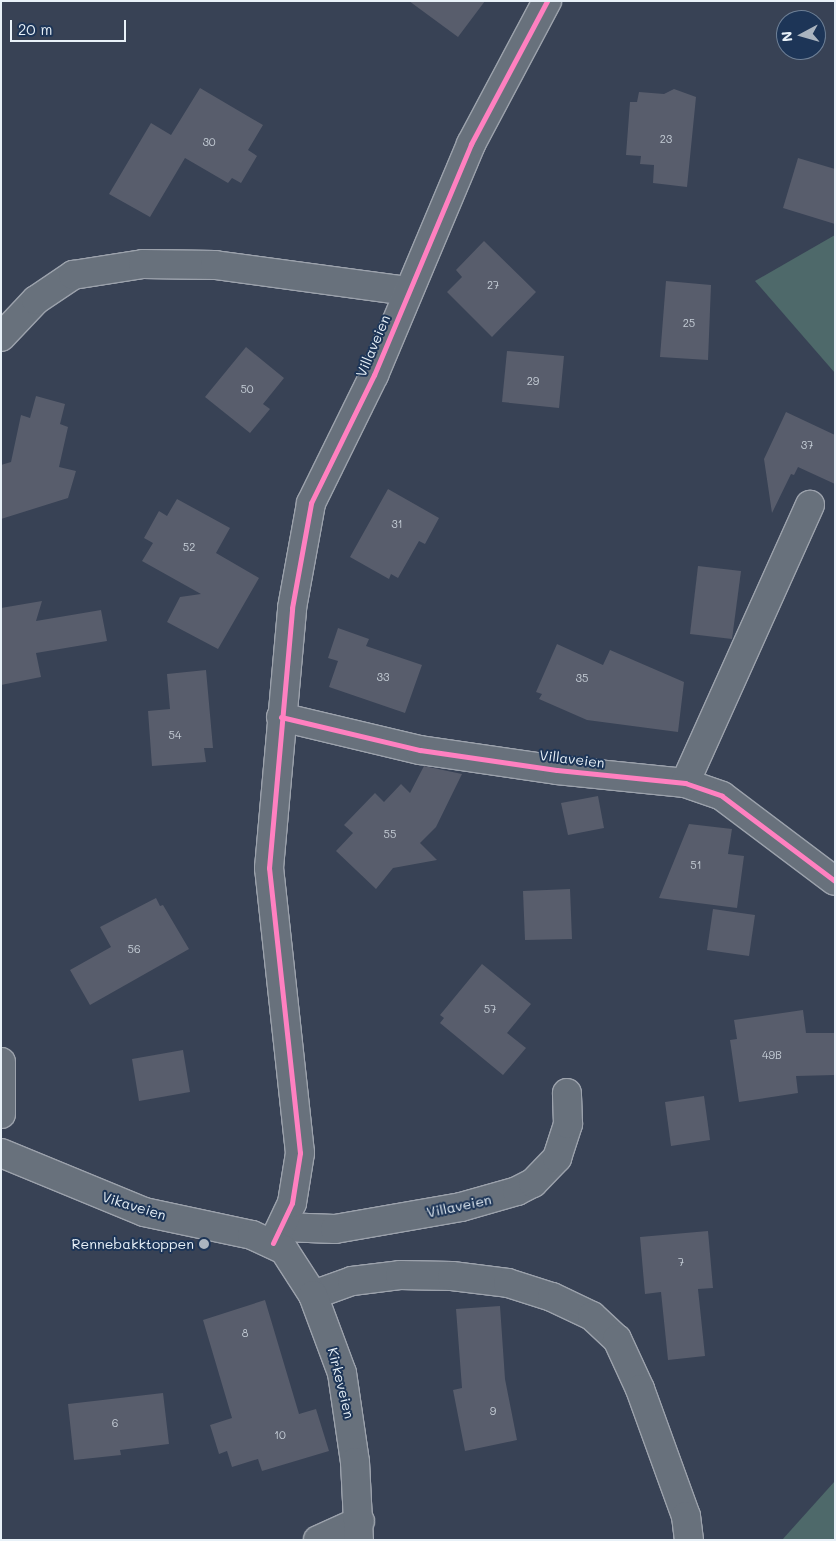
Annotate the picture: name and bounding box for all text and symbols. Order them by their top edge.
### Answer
scale bar [12,10,129,42]
north arrow [776,10,826,60]
text: 20 m [18,19,52,39]
text: N [777,30,797,43]
house number: 23 [660,132,672,146]
house number: 30 [202,135,216,149]
house number: 27 [487,278,499,292]
street label: Villaveien [352,312,394,380]
house number: 25 [683,316,695,330]
house number: 29 [527,374,539,388]
house number: 50 [240,382,254,396]
house number: 37 [801,438,813,452]
house number: 31 [391,517,403,531]
house number: 52 [183,540,195,554]
house number: 33 [377,670,389,684]
house number: 35 [576,671,588,685]
house number: 54 [169,728,181,742]
street label: Villaveien [538,747,606,771]
house number: 55 [384,827,396,841]
house number: 51 [690,858,702,872]
house number: 56 [127,942,141,956]
house number: 57 [484,1002,496,1016]
house number: 49B [762,1048,782,1062]
street label: Vikaveien [100,1188,168,1224]
street label: Villaveien [425,1191,493,1221]
place label: Rennebakktoppen [72,1236,194,1252]
marker: Rennebakktoppen [198,1238,210,1250]
house number: 7 [678,1255,684,1269]
house number: 8 [242,1326,248,1340]
street label: Kirkeveien [324,1346,358,1420]
house number: 9 [490,1404,496,1418]
house number: 6 [112,1416,118,1430]
house number: 10 [274,1428,286,1442]

